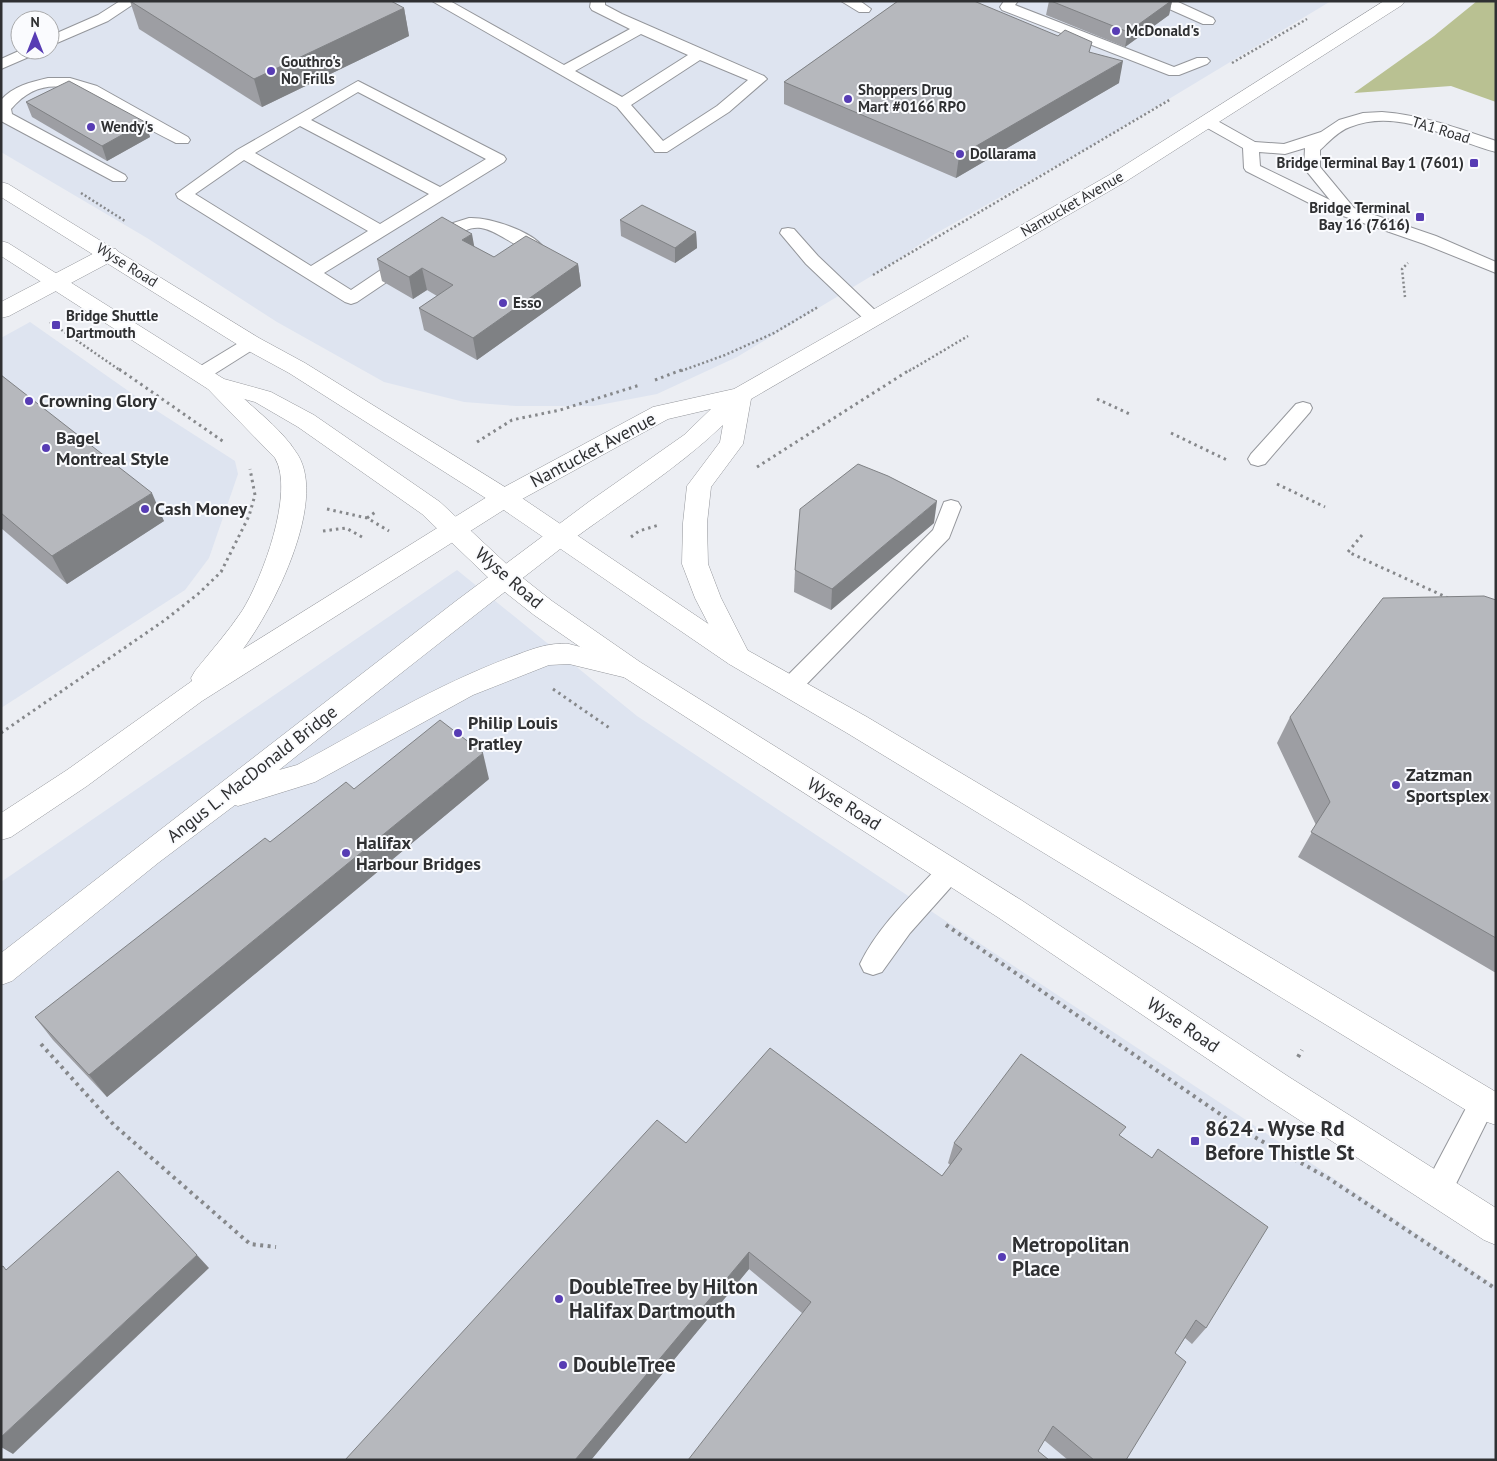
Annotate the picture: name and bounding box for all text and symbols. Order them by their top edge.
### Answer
north arrow [10,10,60,60]
text: N [30,13,40,31]
place label: McDonald's [1126,21,1199,40]
marker: McDonald's [1110,25,1122,37]
place label: Gouthro's No Frills [281,52,341,88]
marker: Gouthro's No Frills [265,65,277,77]
place label: Shoppers Drug Mart #0166 RPO [858,80,966,116]
marker: Shoppers Drug Mart #0166 RPO [842,93,854,105]
street label: TA1 Road [1410,112,1473,147]
place label: Wendy's [101,117,153,136]
marker: Wendy's [85,121,97,133]
place label: Dollarama [970,144,1036,163]
marker: Dollarama [954,148,966,160]
place label: Bridge Terminal Bay 1 (7601) [1277,153,1464,172]
marker: Bridge Terminal Bay 1 (7601) [1468,157,1480,169]
street label: Nantucket Avenue [1017,166,1127,241]
place label: Bridge Terminal Bay 16 (7616) [1309,198,1411,234]
marker: Bridge Terminal Bay 16 (7616) [1414,211,1426,223]
street label: Wyse Road [93,238,162,291]
place label: Esso [513,293,542,312]
marker: Esso [497,297,509,309]
place label: Bridge Shuttle Dartmouth [66,306,159,342]
marker: Bridge Shuttle Dartmouth [50,319,62,331]
place label: Crowning Glory [39,389,157,412]
marker: Crowning Glory [23,395,35,407]
street label: Nantucket Avenue [526,407,659,492]
place label: Bagel Montreal Style [56,426,169,470]
marker: Bagel Montreal Style [40,442,52,454]
place label: Cash Money [155,497,248,520]
marker: Cash Money [139,503,151,515]
street label: Wyse Road [471,542,548,613]
street label: Angus L. MacDonald Bridge [162,700,341,847]
place label: Philip Louis Pratley [468,711,558,755]
marker: Philip Louis Pratley [452,727,464,739]
place label: Zatzman Sportsplex [1406,763,1489,807]
street label: Wyse Road [803,772,885,835]
marker: Zatzman Sportsplex [1390,779,1402,791]
place label: Halifax Harbour Bridges [356,831,481,875]
marker: Halifax Harbour Bridges [340,847,352,859]
street label: Wyse Road [1143,992,1224,1057]
place label: 8624 - Wyse Rd Before Thistle St [1205,1115,1355,1166]
marker: 8624 - Wyse Rd Before Thistle St [1189,1135,1201,1147]
place label: Metropolitan Place [1012,1231,1129,1282]
marker: Metropolitan Place [996,1251,1008,1263]
place label: DoubleTree by Hilton Halifax Dartmouth [569,1273,758,1324]
marker: DoubleTree by Hilton Halifax Dartmouth [553,1293,565,1305]
place label: DoubleTree [573,1351,676,1378]
marker: DoubleTree [557,1359,569,1371]

